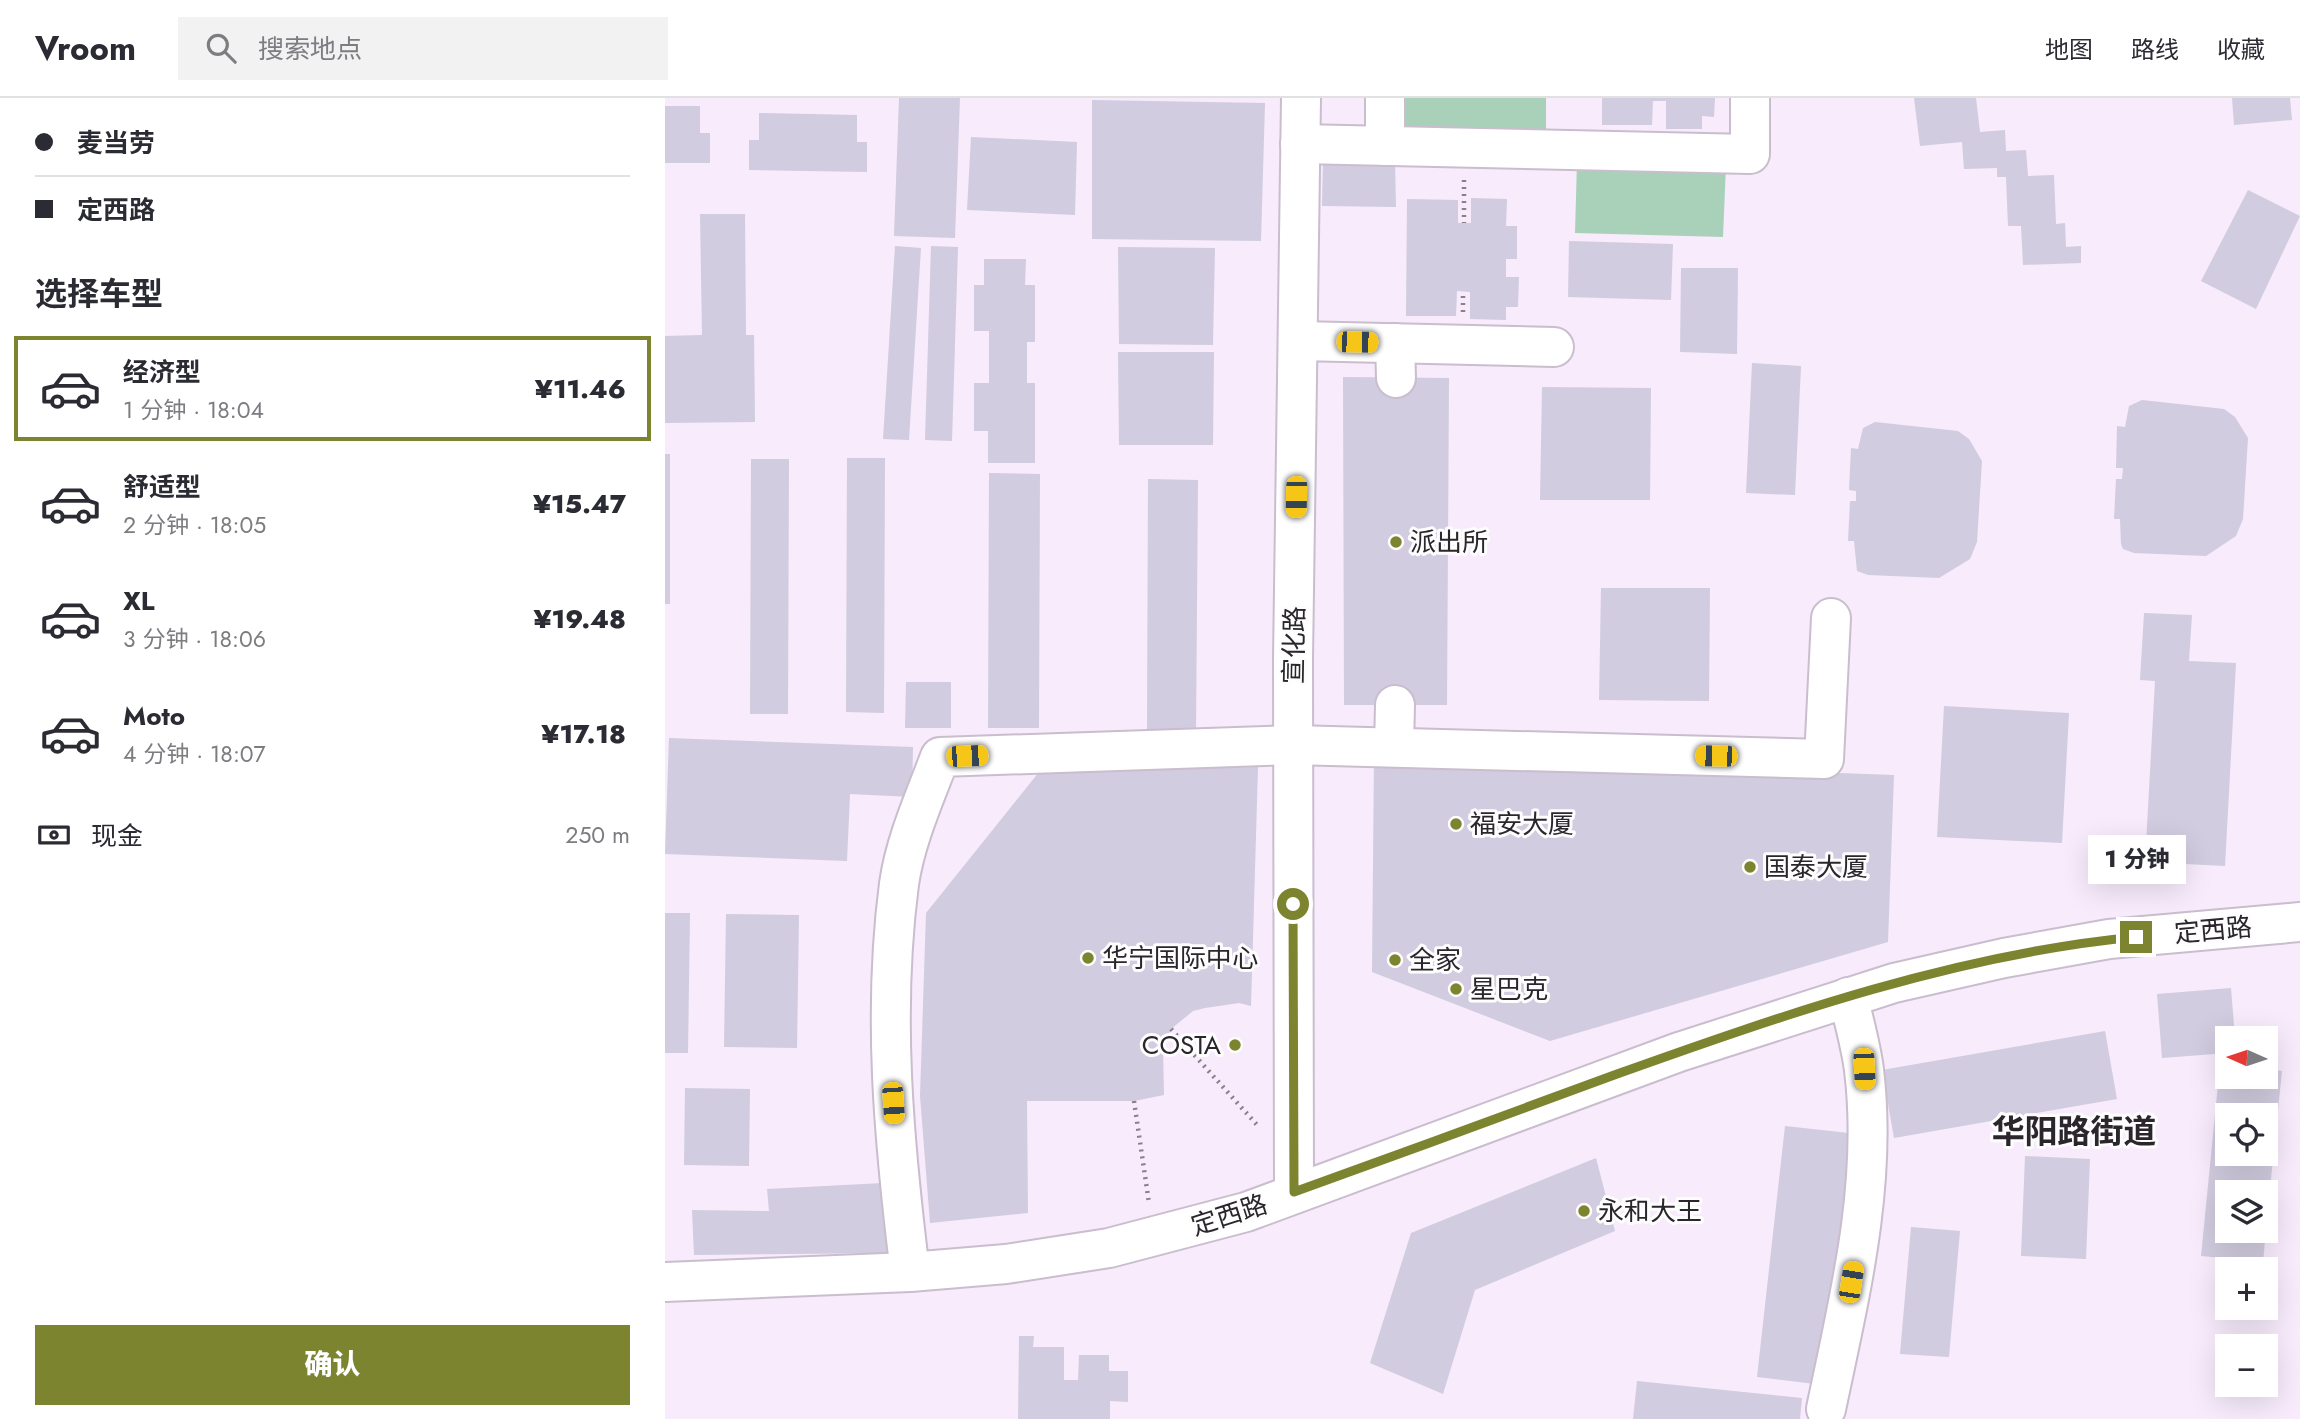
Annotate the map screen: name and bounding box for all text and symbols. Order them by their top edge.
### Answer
search box [178,17,668,80]
text: Vroom [35,25,136,72]
icon: search [202,29,240,67]
text: 搜索地点 [258,30,362,68]
text: 地图 [2045,32,2093,67]
text: 路线 [2131,32,2179,67]
text: 收藏 [2217,32,2265,67]
text: 麦当劳 [77,124,155,162]
text: 定西路 [77,191,155,229]
text: 选择车型 [35,271,163,317]
car [1336,331,1379,353]
text: 经济型 [123,353,201,391]
icon: car [39,357,102,420]
text: ¥11.46 [535,370,626,408]
text: 1 分钟 · 18:04 [123,393,264,427]
text: 舒适型 [123,468,201,506]
icon: car [39,472,102,535]
car [1286,476,1307,518]
text: ¥15.47 [533,485,626,523]
text: 2 分钟 · 18:05 [123,508,266,542]
place label: 派出所 [1410,523,1488,561]
marker: 派出所 [1388,534,1404,550]
text: XL [123,582,155,620]
icon: car [39,587,102,650]
text: ¥19.48 [533,600,626,638]
street label: 宣化路 [1274,606,1314,684]
text: 3 分钟 · 18:06 [123,622,266,656]
text: Moto [123,697,185,735]
icon: car [39,702,102,765]
text: ¥17.18 [541,715,626,753]
text: 4 分钟 · 18:07 [123,737,266,771]
car [946,745,989,767]
car [1695,745,1738,767]
place label: 福安大厦 [1470,805,1574,843]
icon: cash [35,816,73,854]
marker: 福安大厦 [1448,816,1464,832]
text: 现金 [91,817,143,855]
text: 250 m [565,818,630,852]
callout: 1 分钟 [2087,836,2185,884]
text: 1 分钟 [2104,842,2170,876]
place label: 国泰大厦 [1764,848,1868,886]
marker: 国泰大厦 [1742,859,1758,875]
route start [1277,888,1309,920]
street label: 定西路 [2172,908,2254,952]
route end [2120,921,2152,953]
place label: 华宁国际中心 [1102,939,1258,977]
place label: 全家 [1409,941,1461,979]
marker: 华宁国际中心 [1080,950,1096,966]
marker: 全家 [1387,952,1403,968]
place label: 星巴克 [1470,970,1548,1008]
marker: 星巴克 [1448,981,1464,997]
place label: COSTA [1142,1026,1222,1064]
north arrow [2215,1026,2279,1088]
map controls [2215,1026,2278,1397]
marker: COSTA [1227,1037,1243,1053]
car [1853,1047,1876,1091]
car [882,1081,905,1125]
button: locate [2215,1103,2278,1166]
district label: 华阳路街道 [1992,1108,2157,1155]
button: layers [2215,1180,2278,1243]
street label: 定西路 [1186,1185,1272,1245]
place label: 永和大王 [1598,1192,1702,1230]
marker: 永和大王 [1576,1203,1592,1219]
button: + [2215,1257,2278,1320]
car [1838,1260,1865,1304]
button: 确认 [35,1325,630,1405]
button: − [2215,1334,2278,1397]

